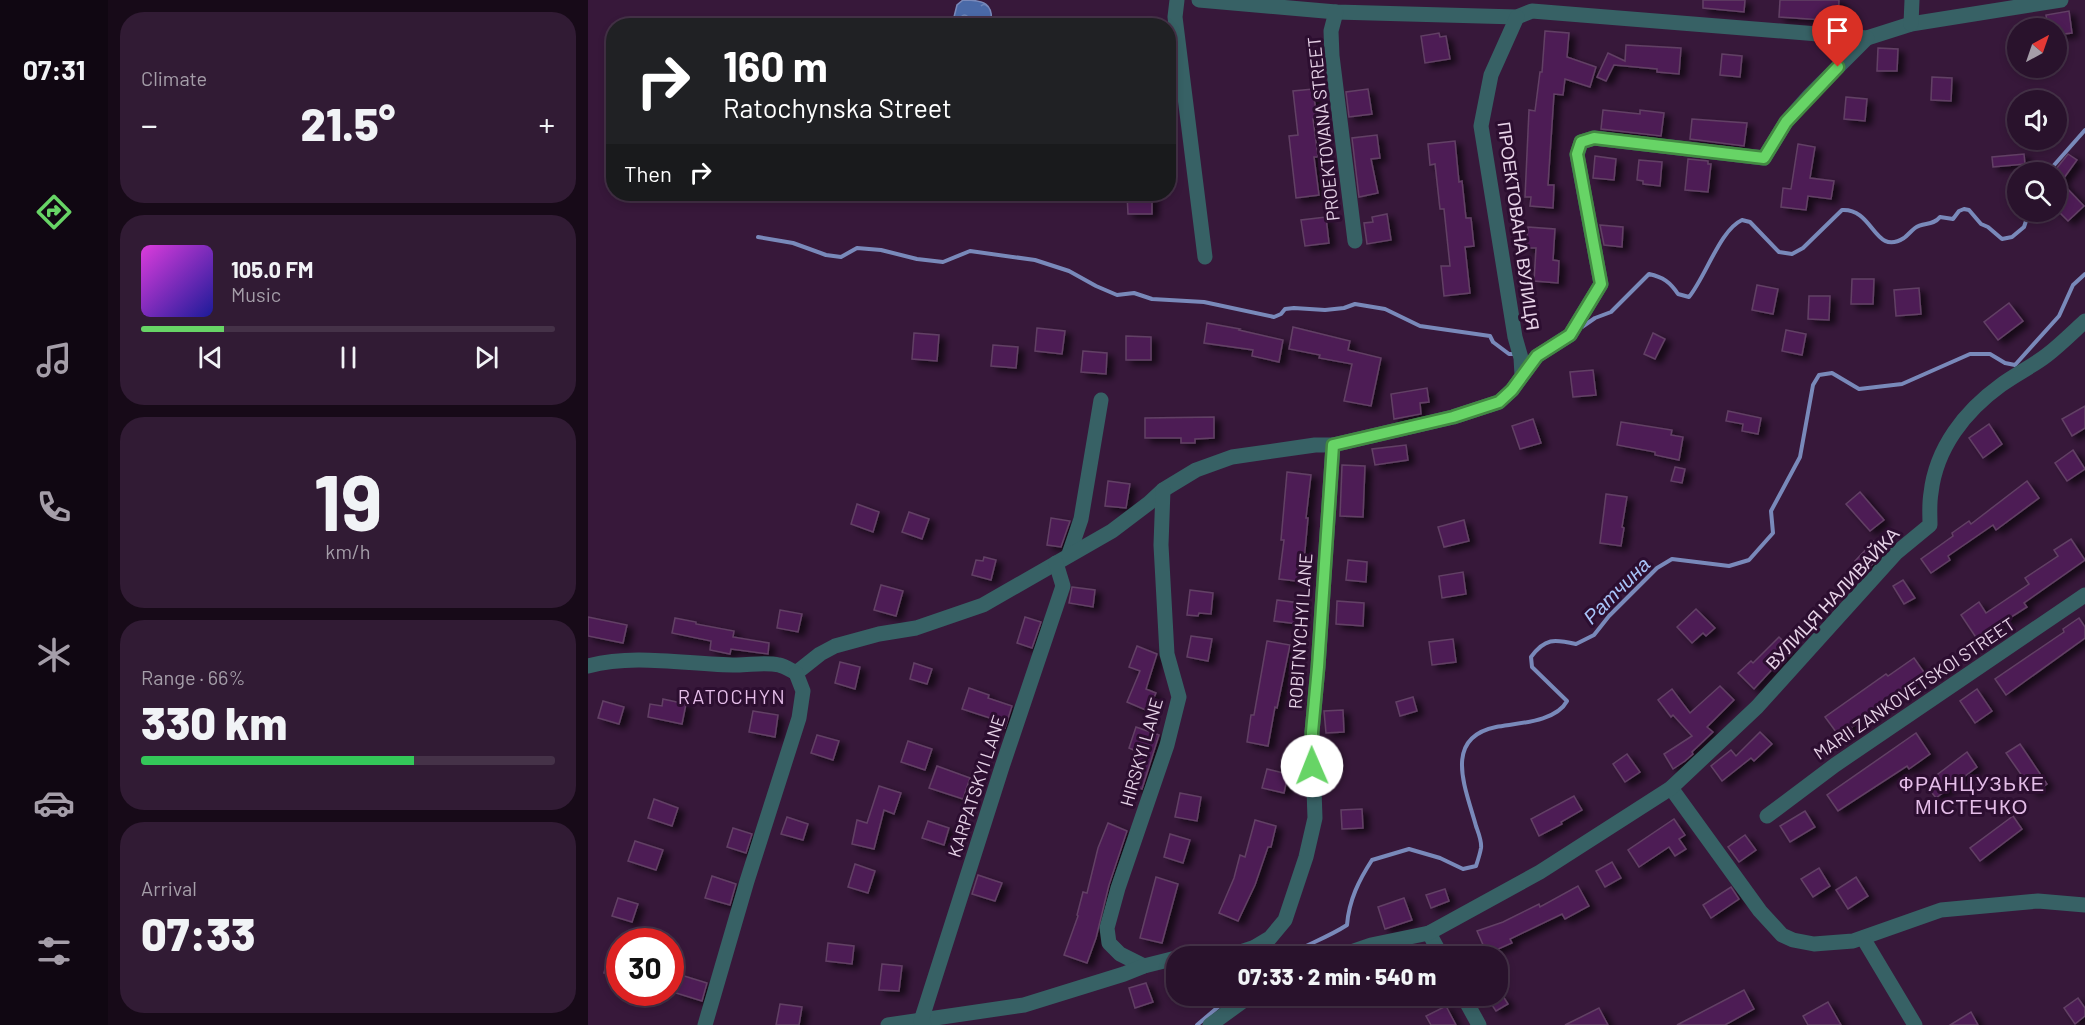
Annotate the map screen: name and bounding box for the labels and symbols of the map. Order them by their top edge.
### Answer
pin [1812,5,1863,67]
north arrow [2007,18,2067,78]
street label: PROEKTOVANA STREET [1302,36,1344,222]
street label: ПРОЕКТОВАНА ВУЛИЦЯ [1493,120,1545,332]
street label: ВУЛИЦЯ НАЛИВАЙКА [1761,523,1903,673]
street label: ROBITNYCHYI LANE [1284,552,1316,710]
water label: Ратчина [1578,552,1654,628]
street label: MARII ZANKOVETSKOI STREET [1809,612,2019,764]
district label: RATOCHYN [678,684,786,708]
street label: HIRSKYI LANE [1115,695,1167,809]
street label: KARPATSKYI LANE [943,712,1009,860]
position arrow [1280,734,1344,798]
district label: ФРАНЦУЗЬКЕ МІСТЕЧКО [1898,771,2046,818]
speed limit sign: 30 [606,928,684,1006]

